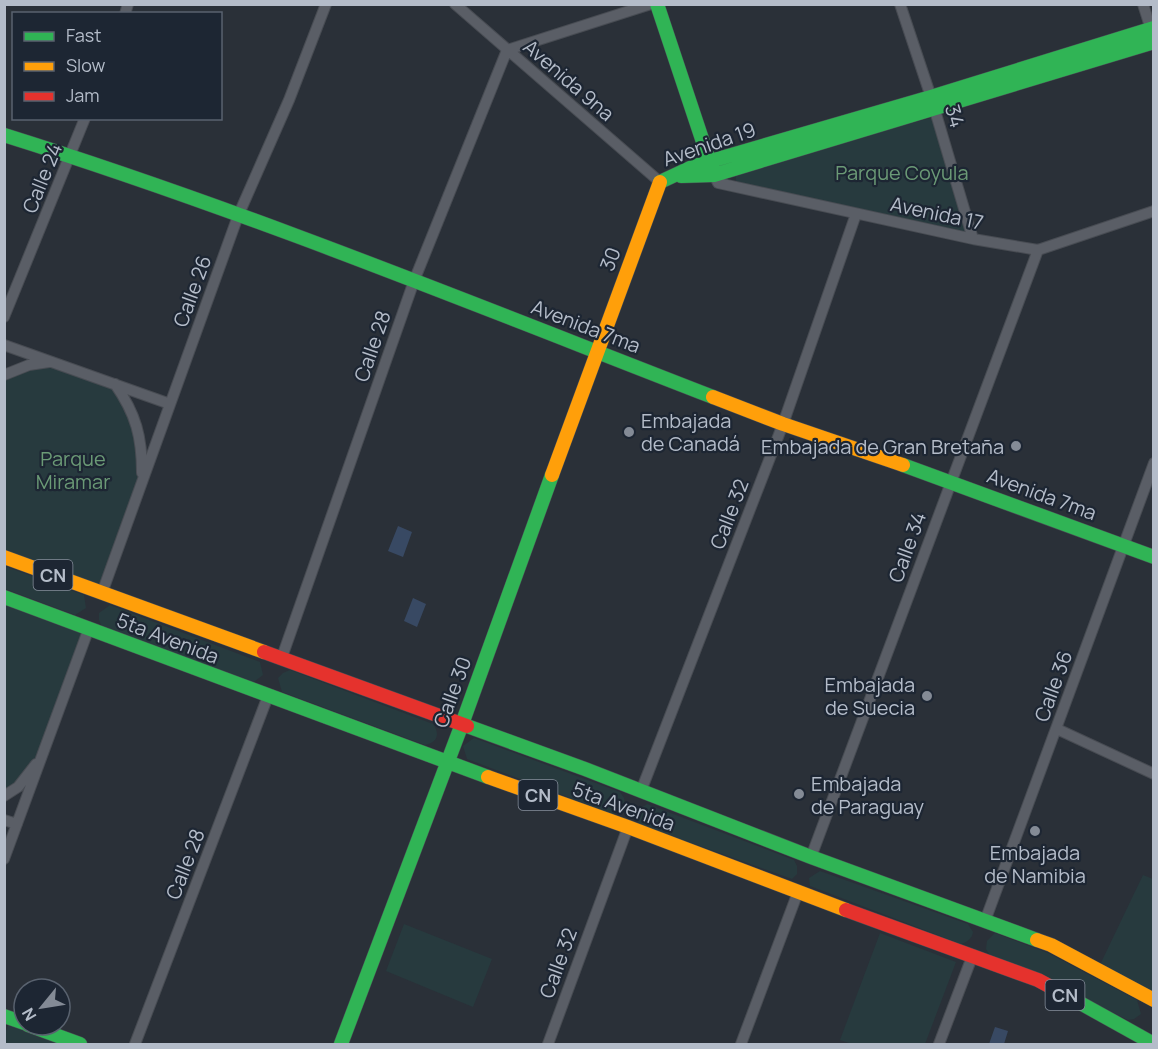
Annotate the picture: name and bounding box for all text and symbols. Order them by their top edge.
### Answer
legend [12,12,222,120]
text: Fast [66,23,101,47]
street label: Avenida 9na [518,33,620,127]
text: Slow [66,53,106,77]
text: Jam [66,83,100,107]
street label: 34 [939,101,971,131]
street label: Avenida 19 [659,115,759,173]
street label: Calle 24 [16,139,68,217]
park label: Parque Coyula [835,159,969,186]
street label: Avenida 17 [888,190,986,236]
street label: 30 [593,243,627,275]
street label: Calle 26 [167,251,217,331]
street label: Avenida 7ma [528,293,644,359]
street label: Calle 28 [347,307,397,385]
place label: Embajada de Canadá [641,407,740,457]
marker: Embajada de Canadá [622,425,636,439]
place label: Embajada de Gran Bretaña [761,433,1004,460]
marker: Embajada de Gran Bretaña [1009,439,1023,453]
park label: Parque Miramar [36,445,110,495]
street label: Avenida 7ma [984,462,1100,526]
street label: Calle 32 [703,475,755,553]
street label: Calle 34 [882,508,932,586]
road number: CN [34,560,72,590]
street label: 5ta Avenida [113,606,223,670]
street label: Calle 36 [1028,647,1078,725]
street label: Calle 30 [427,653,477,731]
place label: Embajada de Suecia [825,671,915,721]
marker: Embajada de Suecia [920,689,934,703]
place label: Embajada de Paraguay [811,770,924,820]
street label: 5ta Avenida [569,775,679,837]
road number: CN [518,780,558,810]
marker: Embajada de Paraguay [792,787,806,801]
marker: Embajada de Namibia [1028,824,1042,838]
street label: Calle 28 [159,825,211,903]
place label: Embajada de Namibia [984,839,1086,889]
street label: Calle 32 [533,924,583,1002]
north arrow [12,977,72,1037]
road number: CN [1046,980,1084,1010]
text: N [17,1004,41,1025]

